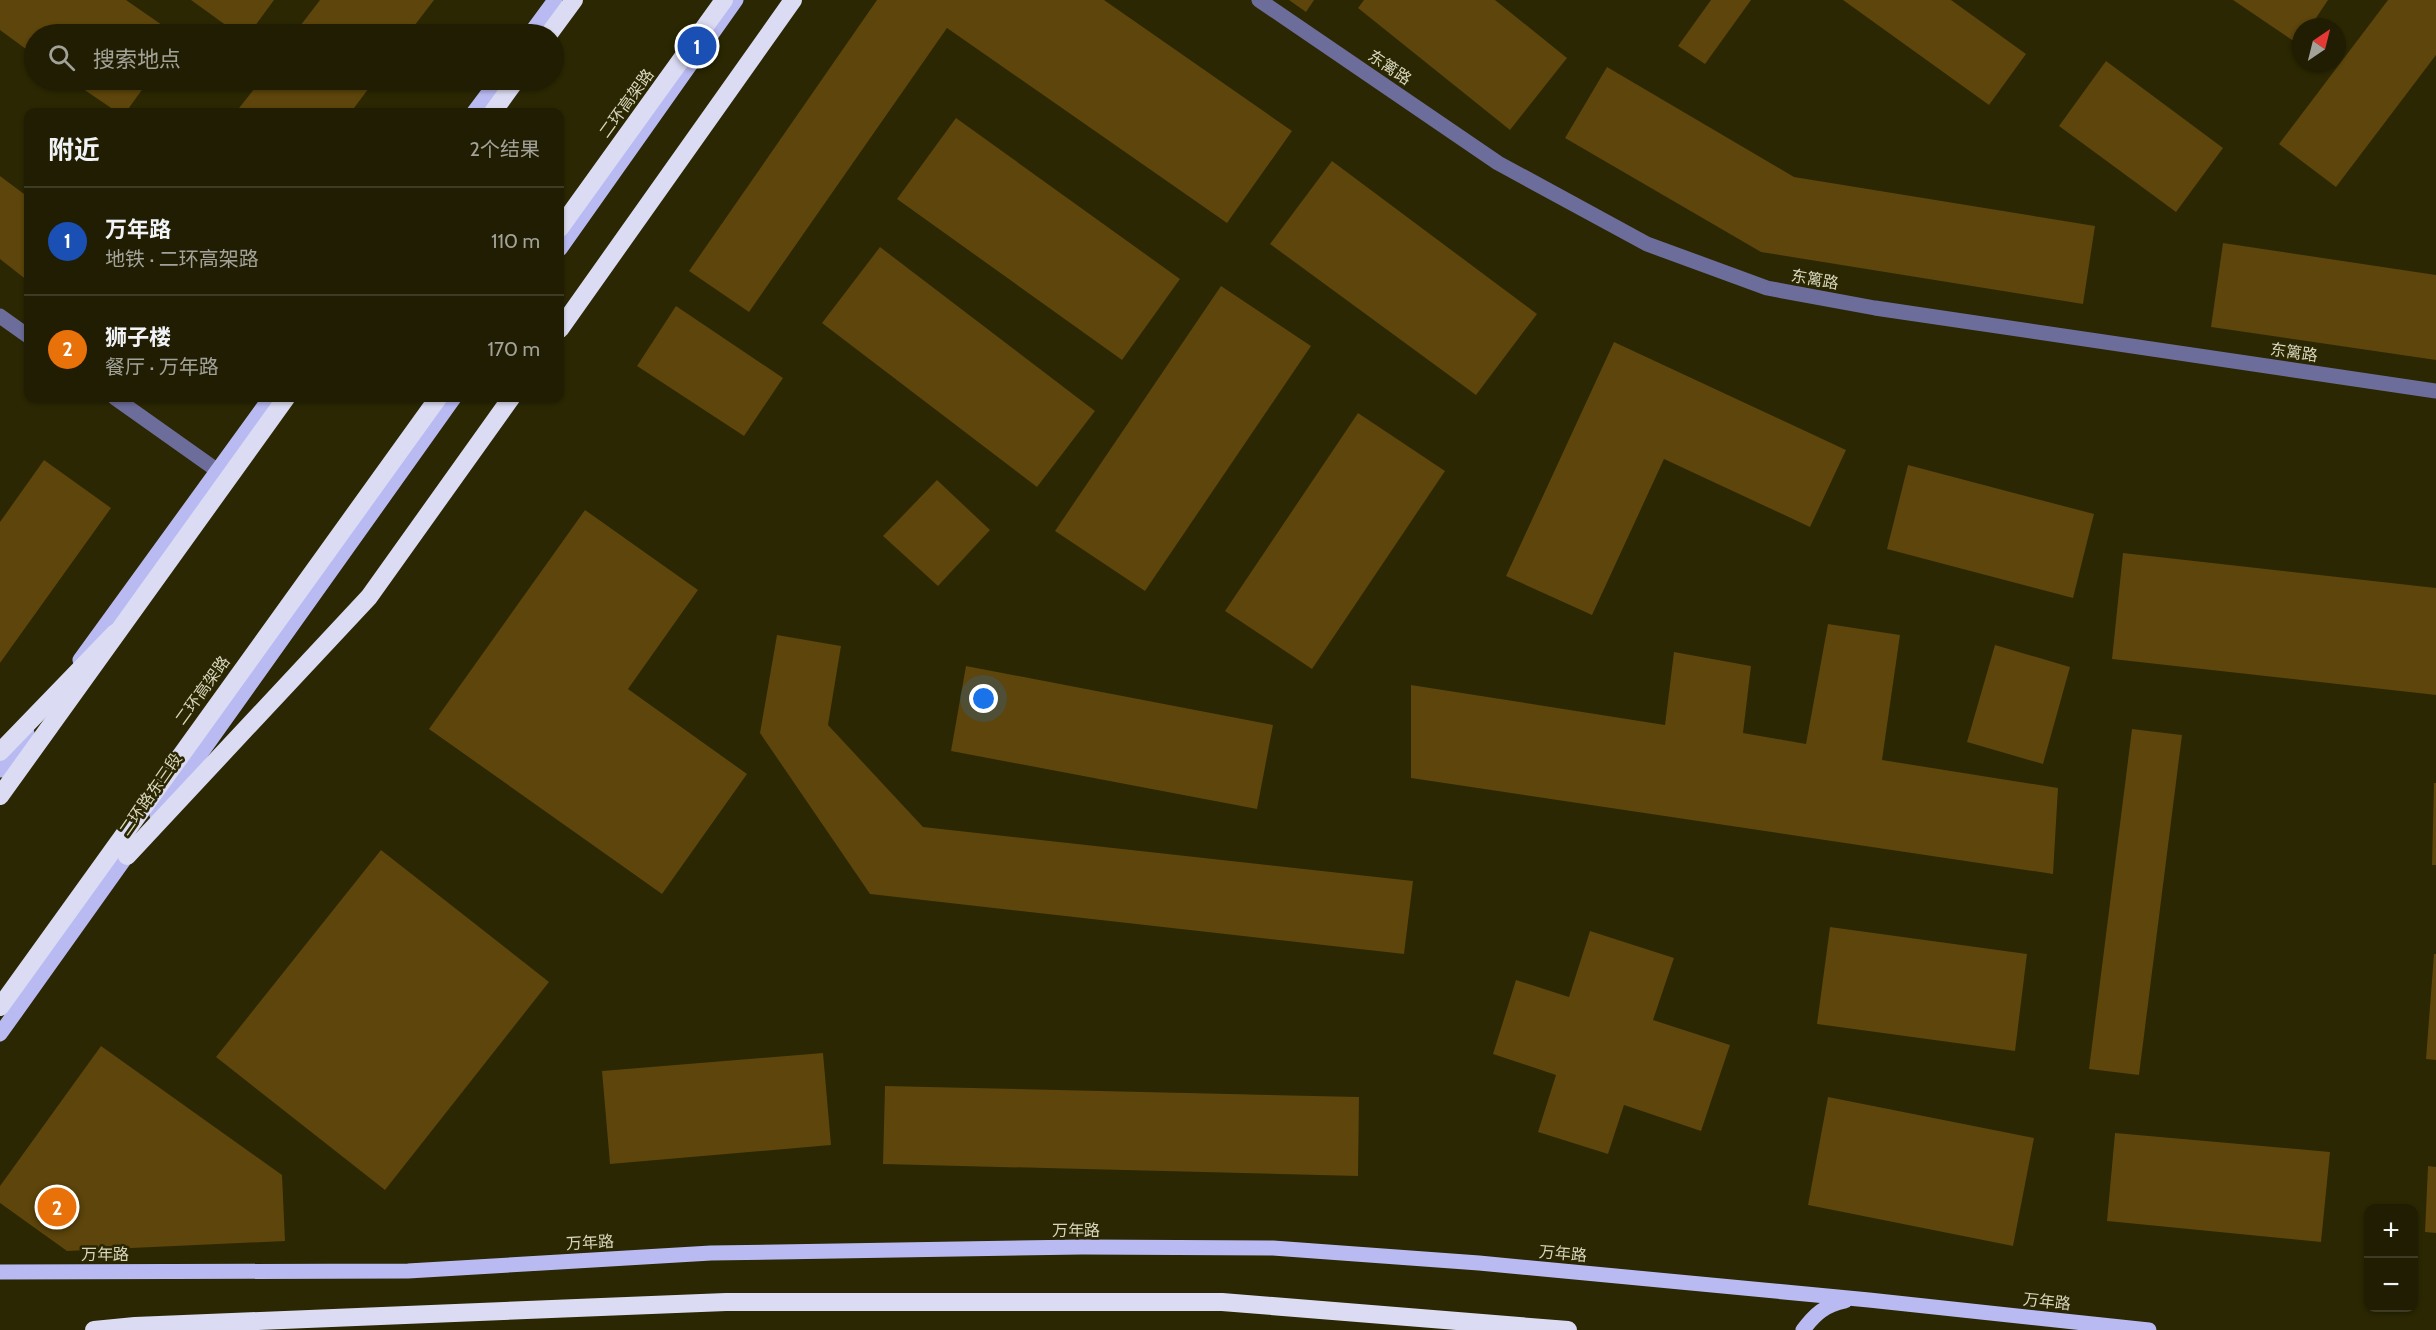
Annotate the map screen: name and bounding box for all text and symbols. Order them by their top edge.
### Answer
north arrow [2292,18,2346,72]
search box [24,24,564,90]
pin: 1 [678,24,716,68]
icon: search [45,41,78,74]
text: 搜索地点 [93,46,181,73]
street label: 东篱路 [1365,46,1415,89]
street label: 二环高架路 [595,65,658,141]
text: 附近 [48,134,100,166]
text: 2个结果 [470,137,540,161]
text: 万年路 [105,216,171,243]
text: 1 [64,229,71,253]
text: 110 m [491,229,540,253]
text: 地铁 · 二环高架路 [105,247,259,271]
street label: 东篱路 [1790,266,1840,293]
text: 狮子楼 [105,324,171,351]
text: 2 [62,337,73,361]
text: 170 m [488,337,540,361]
street label: 东篱路 [2269,340,2319,365]
text: 餐厅 · 万年路 [105,355,219,379]
street label: 二环高架路 [171,652,234,728]
your location [969,684,998,713]
street label: 二环路东三段 [115,750,186,839]
pin: 2 [38,1184,76,1230]
map controls [2364,1204,2418,1312]
button: + [2364,1204,2418,1258]
street label: 万年路 [1052,1221,1100,1240]
street label: 万年路 [566,1232,614,1253]
street label: 万年路 [1538,1242,1588,1265]
street label: 万年路 [81,1245,129,1264]
button: − [2364,1258,2418,1312]
street label: 万年路 [2022,1290,2072,1313]

